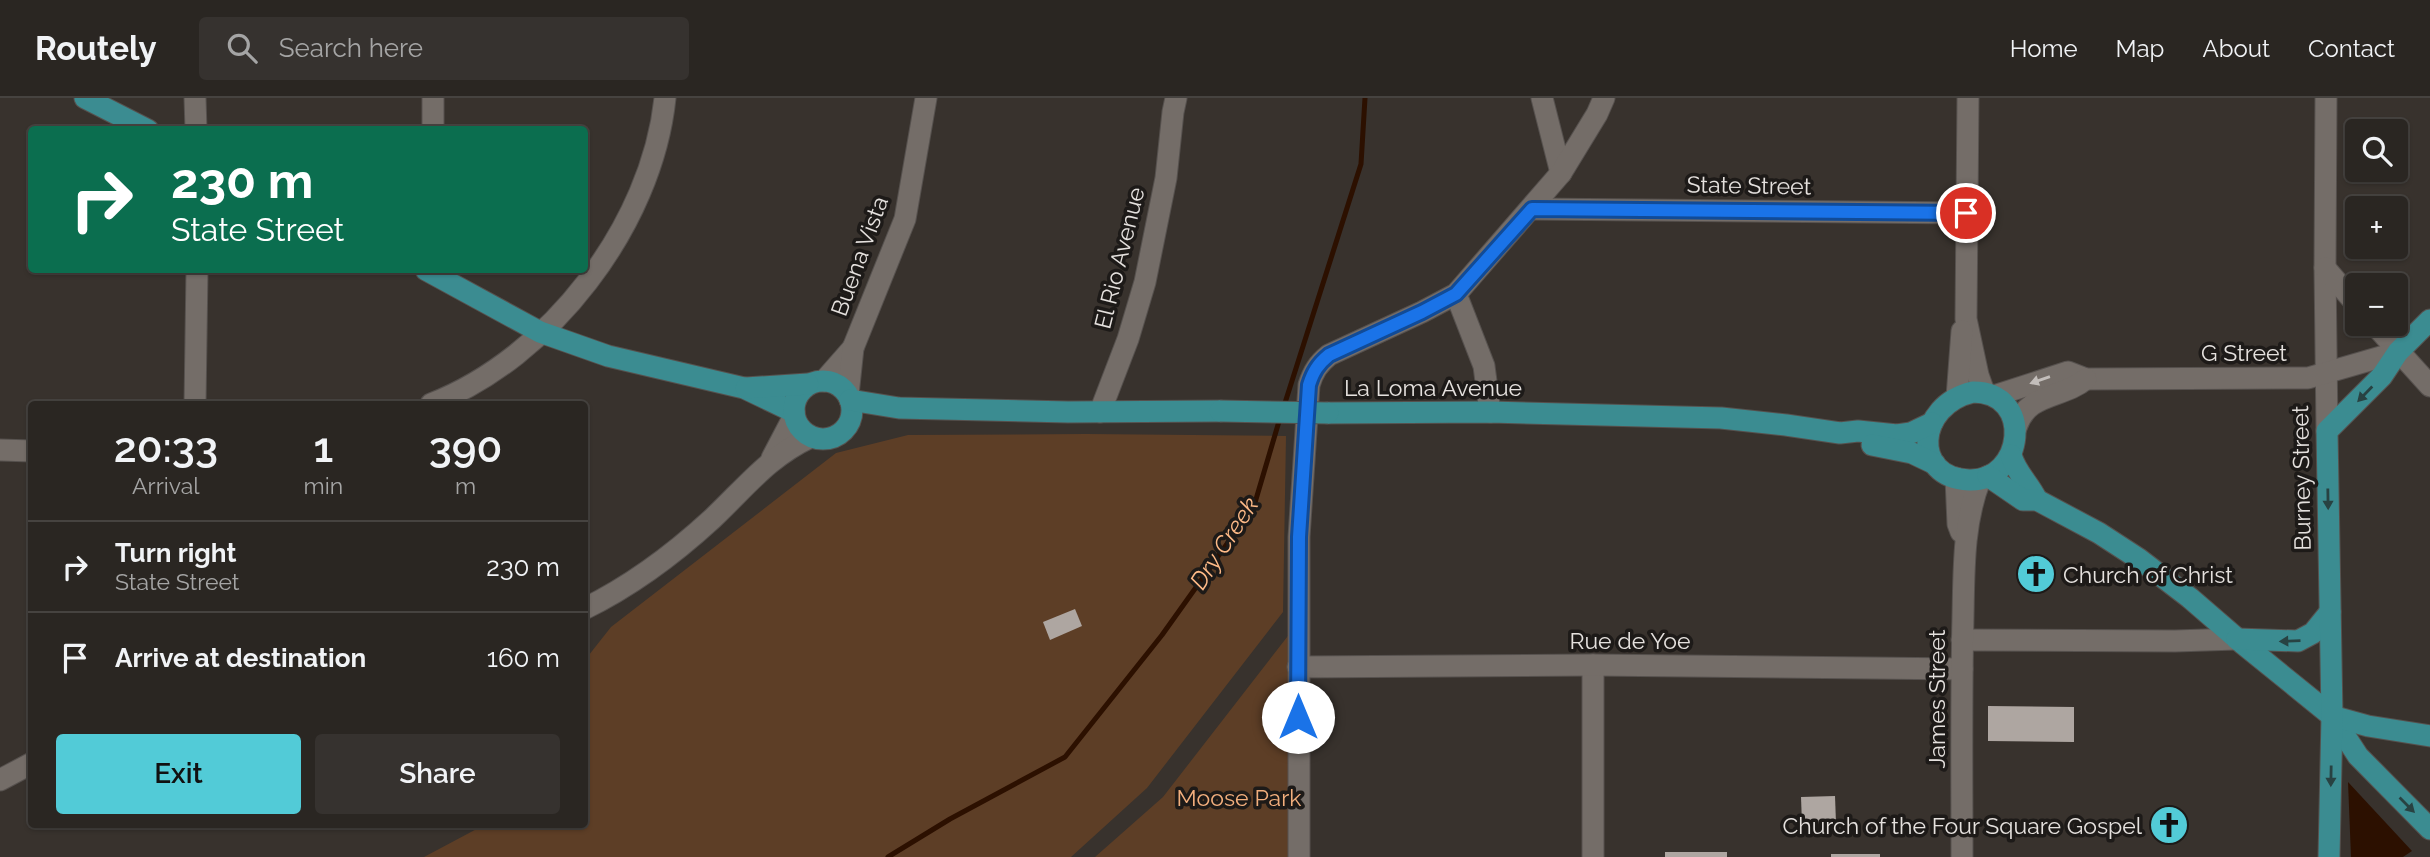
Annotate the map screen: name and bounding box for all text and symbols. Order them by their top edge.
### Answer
search box [199,17,689,80]
text: Routely [35,29,157,68]
icon: search [223,29,261,67]
text: Search here [279,33,423,63]
text: Home [2010,34,2078,63]
text: Map [2116,34,2164,63]
text: About [2202,34,2270,63]
text: Contact [2308,34,2395,63]
map controls [2345,119,2408,336]
button: search [2345,119,2408,182]
text: 230 m [171,152,313,209]
icon: right [56,154,147,245]
street label: State Street [1687,170,1812,200]
pin [1936,183,1996,243]
street label: El Rio Avenue [1088,184,1150,332]
street label: Buena Vista [825,192,893,320]
icon: arrive [1947,194,1985,232]
button: + [2345,196,2408,259]
text: State Street [171,211,344,248]
button: − [2345,273,2408,336]
street label: G Street [2201,339,2287,366]
street label: La Loma Avenue [1344,374,1522,401]
one-way arrow [2029,375,2050,386]
one-way arrow [2357,385,2373,402]
street label: Burney Street [2286,405,2316,551]
text: 20:33 [114,423,218,472]
text: 1 [313,423,333,472]
text: 390 [429,423,502,472]
text: Arrival [132,472,200,499]
text: min [304,472,343,499]
text: m [455,472,476,499]
one-way arrow [2323,488,2334,510]
water label: Dry Creek [1183,491,1265,595]
text: Turn right [115,538,236,568]
icon: right [56,548,94,586]
text: 230 m [486,552,560,582]
church icon: Church of Christ [2015,553,2057,595]
place label: Church of Christ [2063,561,2233,588]
text: State Street [115,568,240,595]
street label: Rue de Yoe [1570,627,1690,654]
street label: James Street [1923,629,1950,768]
one-way arrow [2278,635,2300,646]
icon: arrive [56,639,94,677]
text: Arrive at destination [115,643,366,673]
text: 160 m [487,643,560,673]
position arrow [1261,680,1335,754]
button: Exit [56,734,301,814]
button: Share [315,734,560,814]
one-way arrow [2325,765,2336,787]
park label: Moose Park [1177,784,1301,811]
one-way arrow [2398,797,2415,814]
church icon: Church of the Four Square Gospel [2148,804,2190,846]
place label: Church of the Four Square Gospel [1782,812,2143,839]

